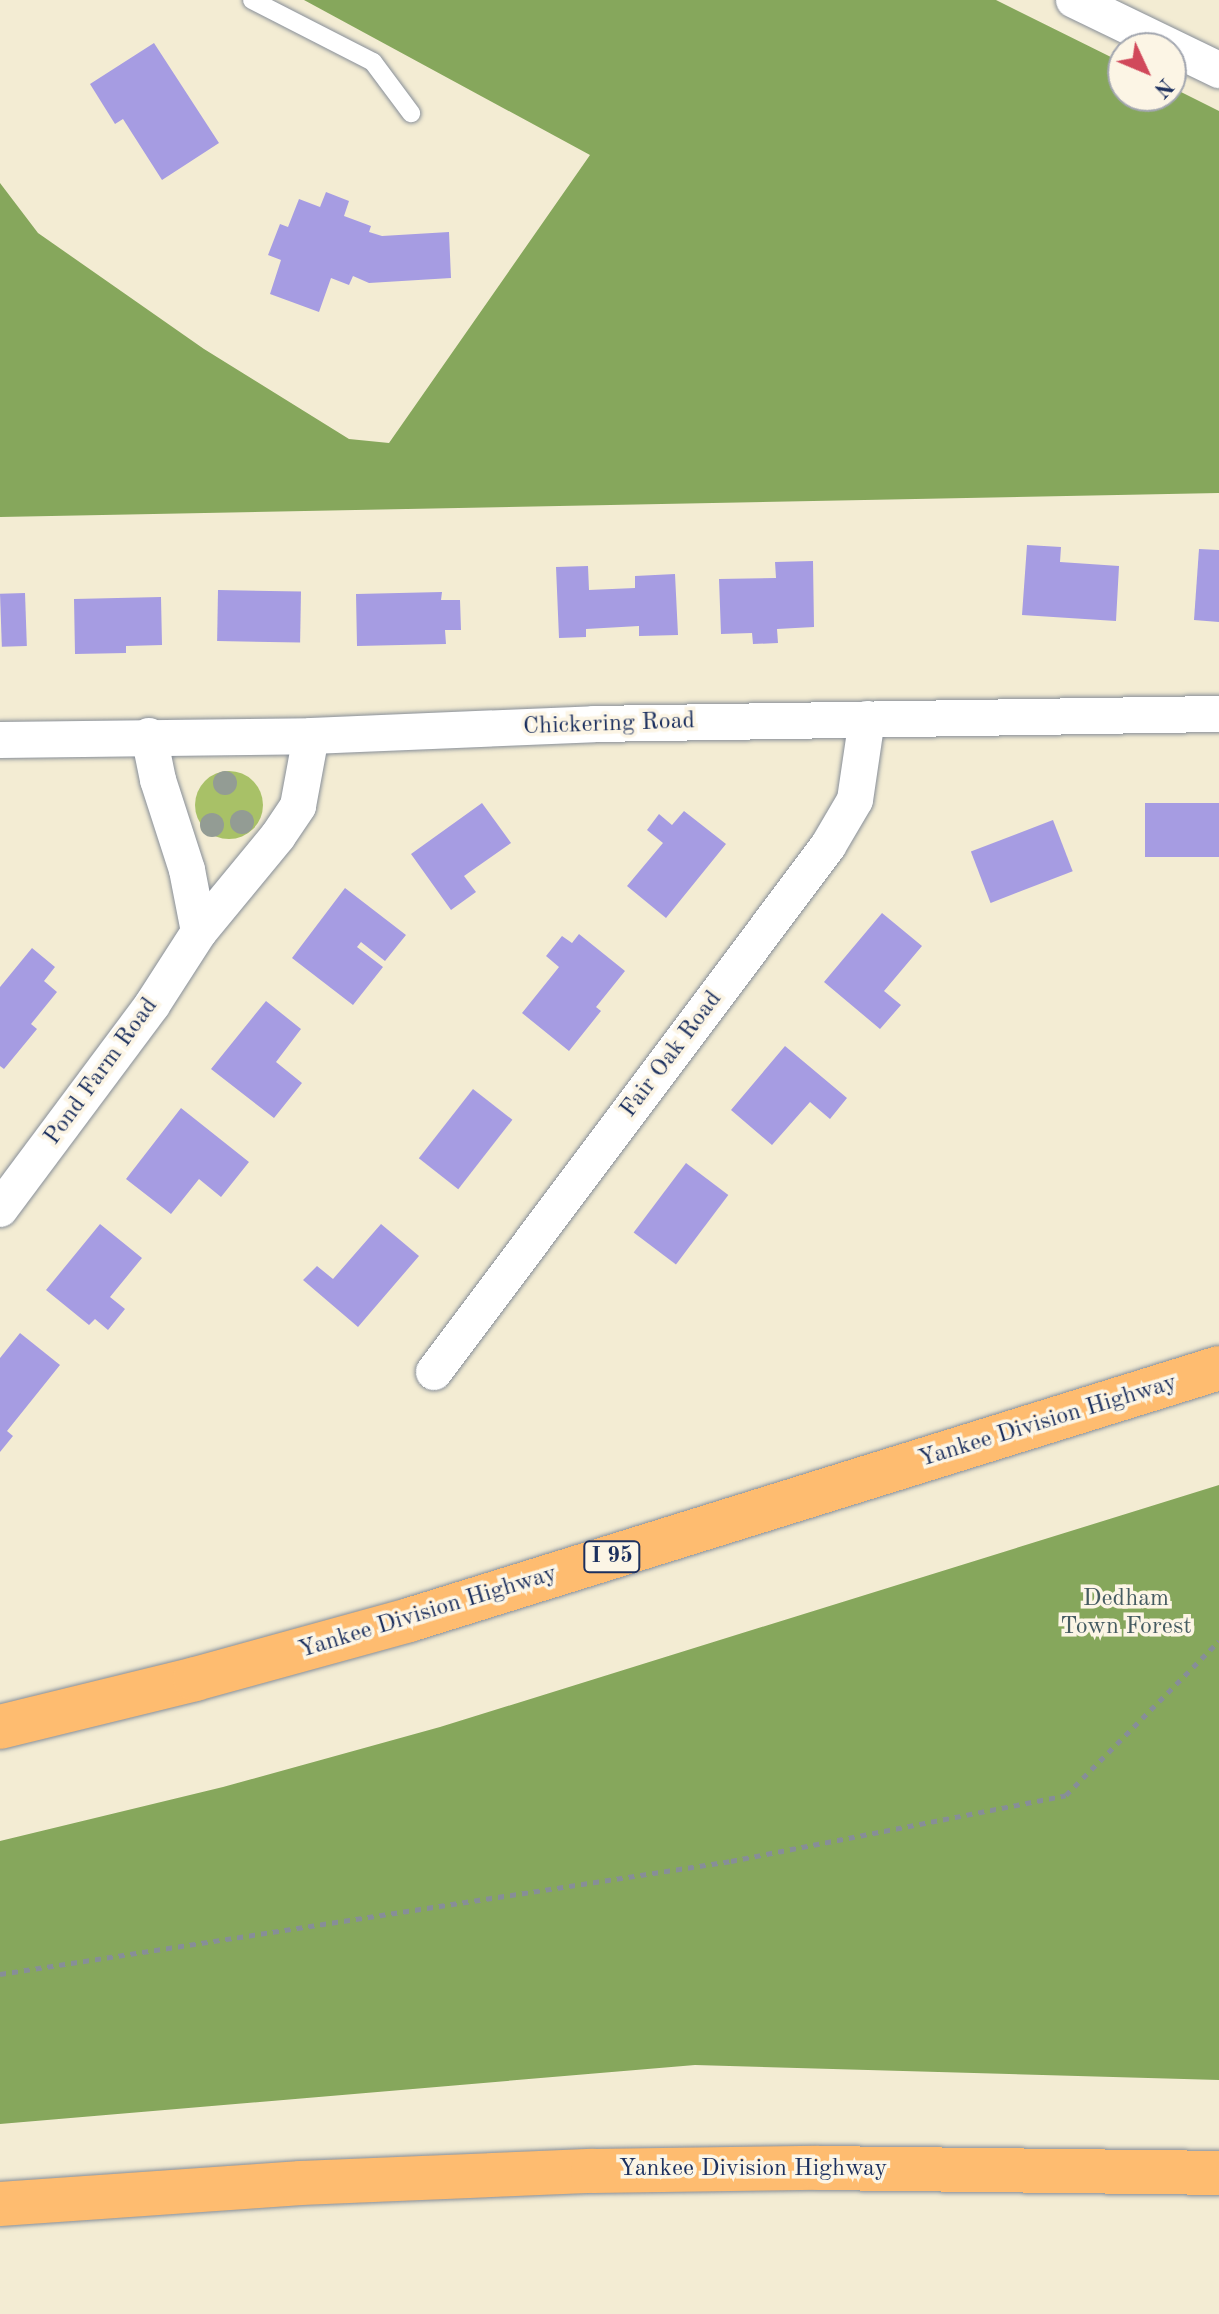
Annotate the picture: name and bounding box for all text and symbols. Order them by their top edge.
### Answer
north arrow [1107,32,1187,112]
text: N [1149,74,1177,101]
street label: Chickering Road [523,708,695,742]
street label: Fair Oak Road [615,986,729,1124]
street label: Pond Farm Road [39,993,165,1151]
street label: Yankee Division Highway [915,1369,1181,1475]
road number: I 95 [582,1539,642,1575]
street label: Yankee Division Highway [295,1560,561,1666]
park label: Dedham Town Forest [1060,1586,1192,1642]
street label: Yankee Division Highway [619,2156,887,2184]

